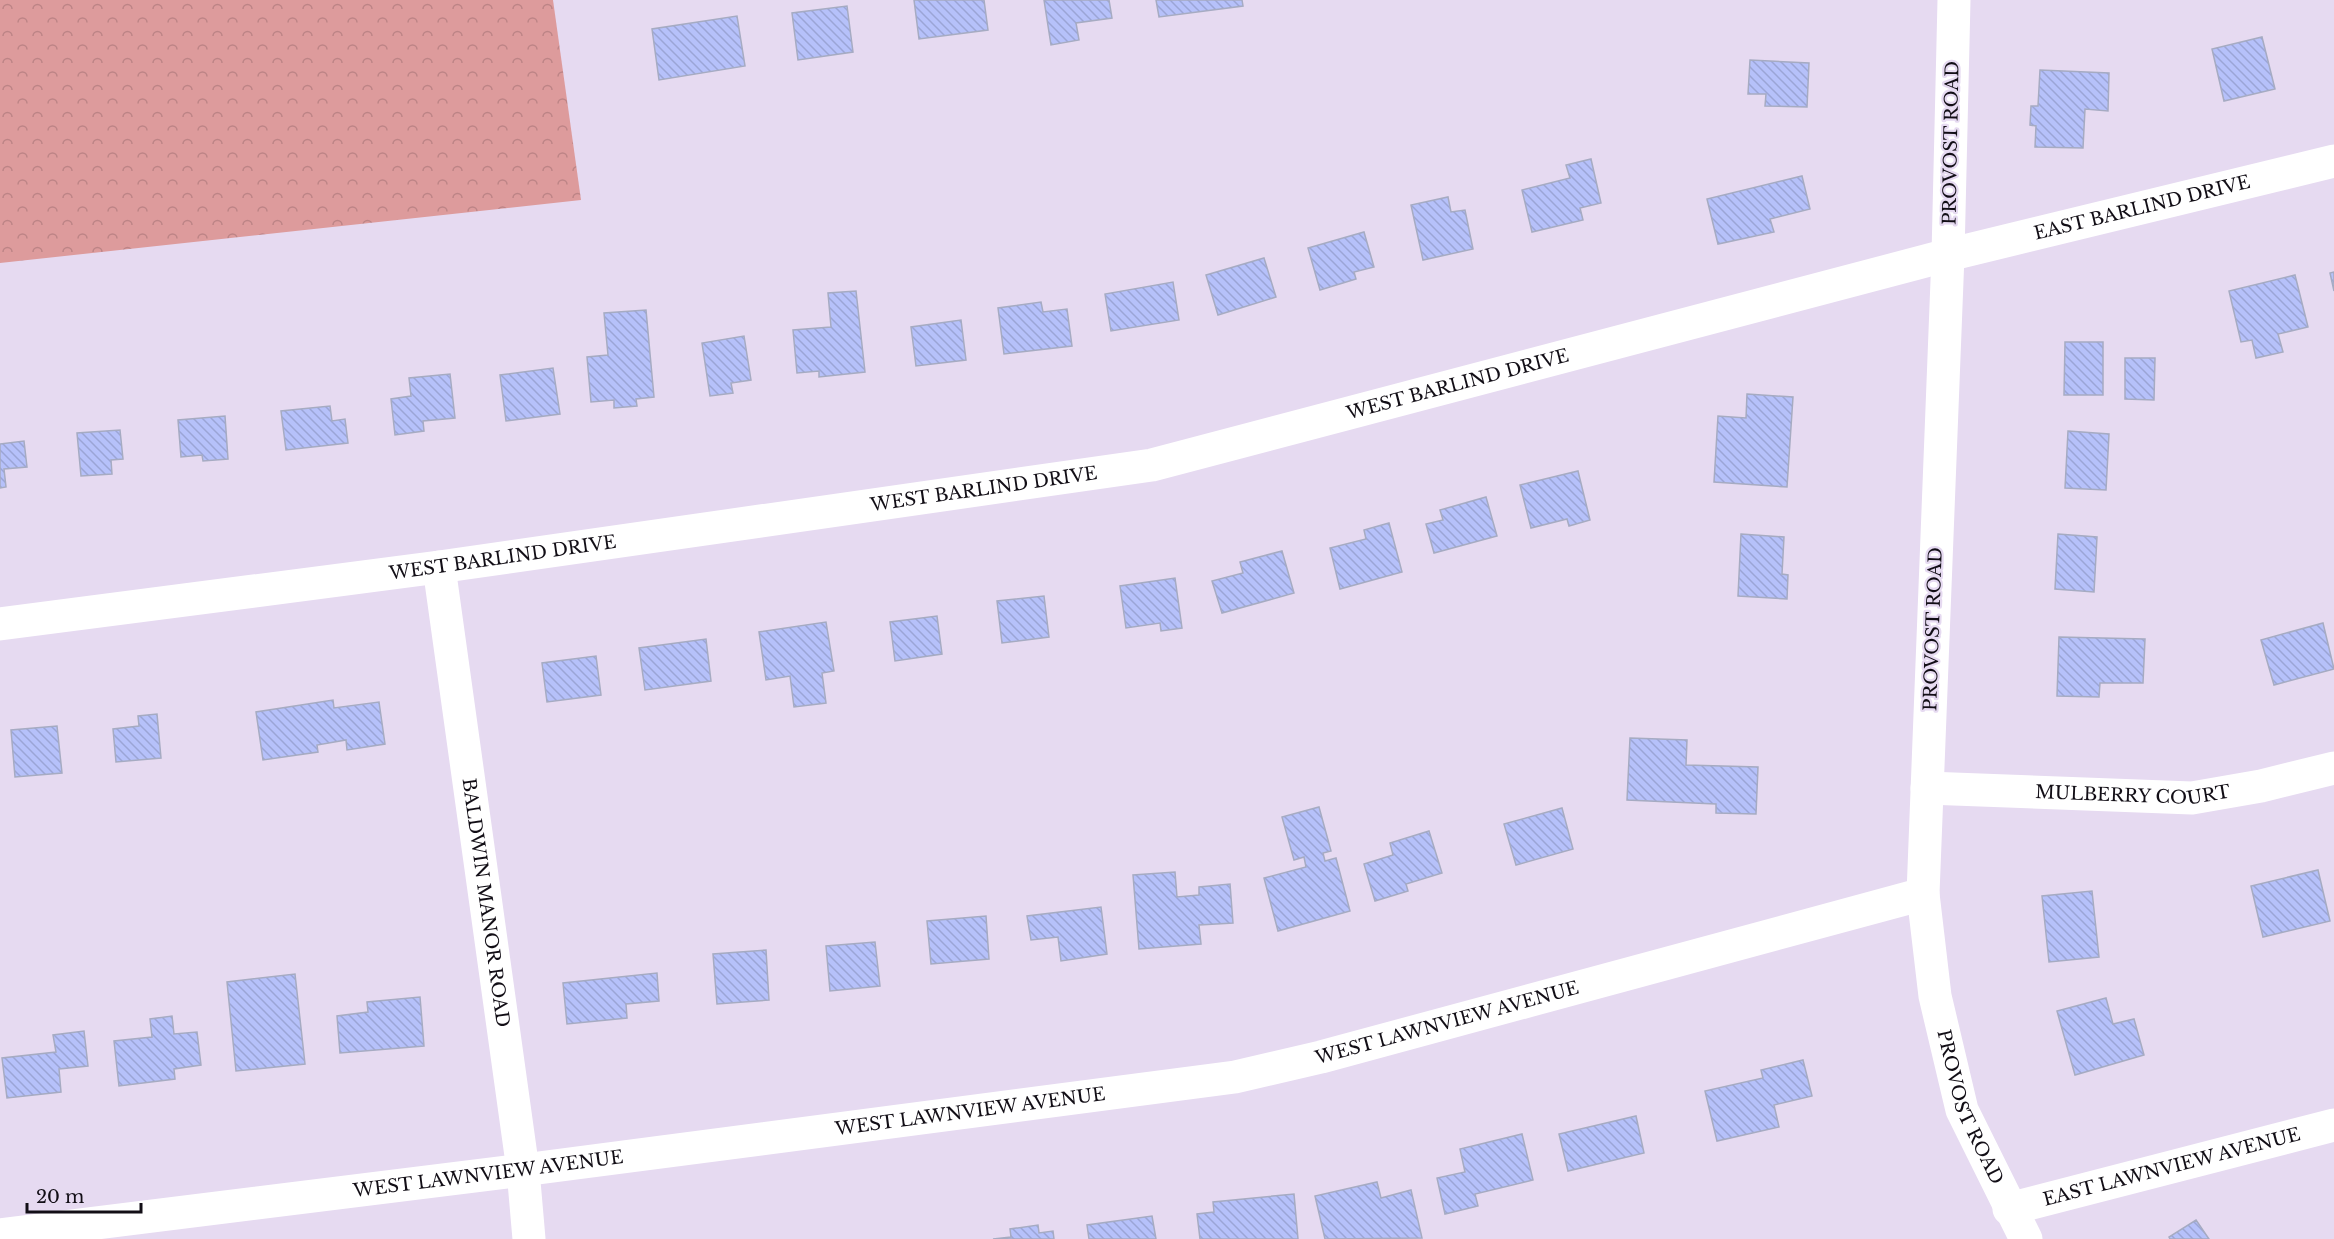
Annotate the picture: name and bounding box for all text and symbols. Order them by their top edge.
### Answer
street label: PROVOST ROAD [1939,61,1963,225]
street label: EAST BARLIND DRIVE [2032,171,2252,245]
street label: WEST BARLIND DRIVE [1343,345,1571,424]
street label: WEST BARLIND DRIVE [868,462,1099,516]
street label: WEST BARLIND DRIVE [387,531,618,584]
street label: PROVOST ROAD [1919,547,1947,711]
street label: BALDWIN MANOR ROAD [458,777,514,1029]
street label: MULBERRY COURT [2035,780,2232,810]
street label: WEST LAWNVIEW AVENUE [1312,977,1581,1069]
street label: PROVOST ROAD [1932,1027,2008,1188]
street label: WEST LAWNVIEW AVENUE [833,1083,1107,1140]
street label: EAST LAWNVIEW AVENUE [2041,1123,2303,1211]
street label: WEST LAWNVIEW AVENUE [351,1146,625,1202]
scale bar [27,1176,141,1214]
text: 20 m [36,1186,84,1208]

